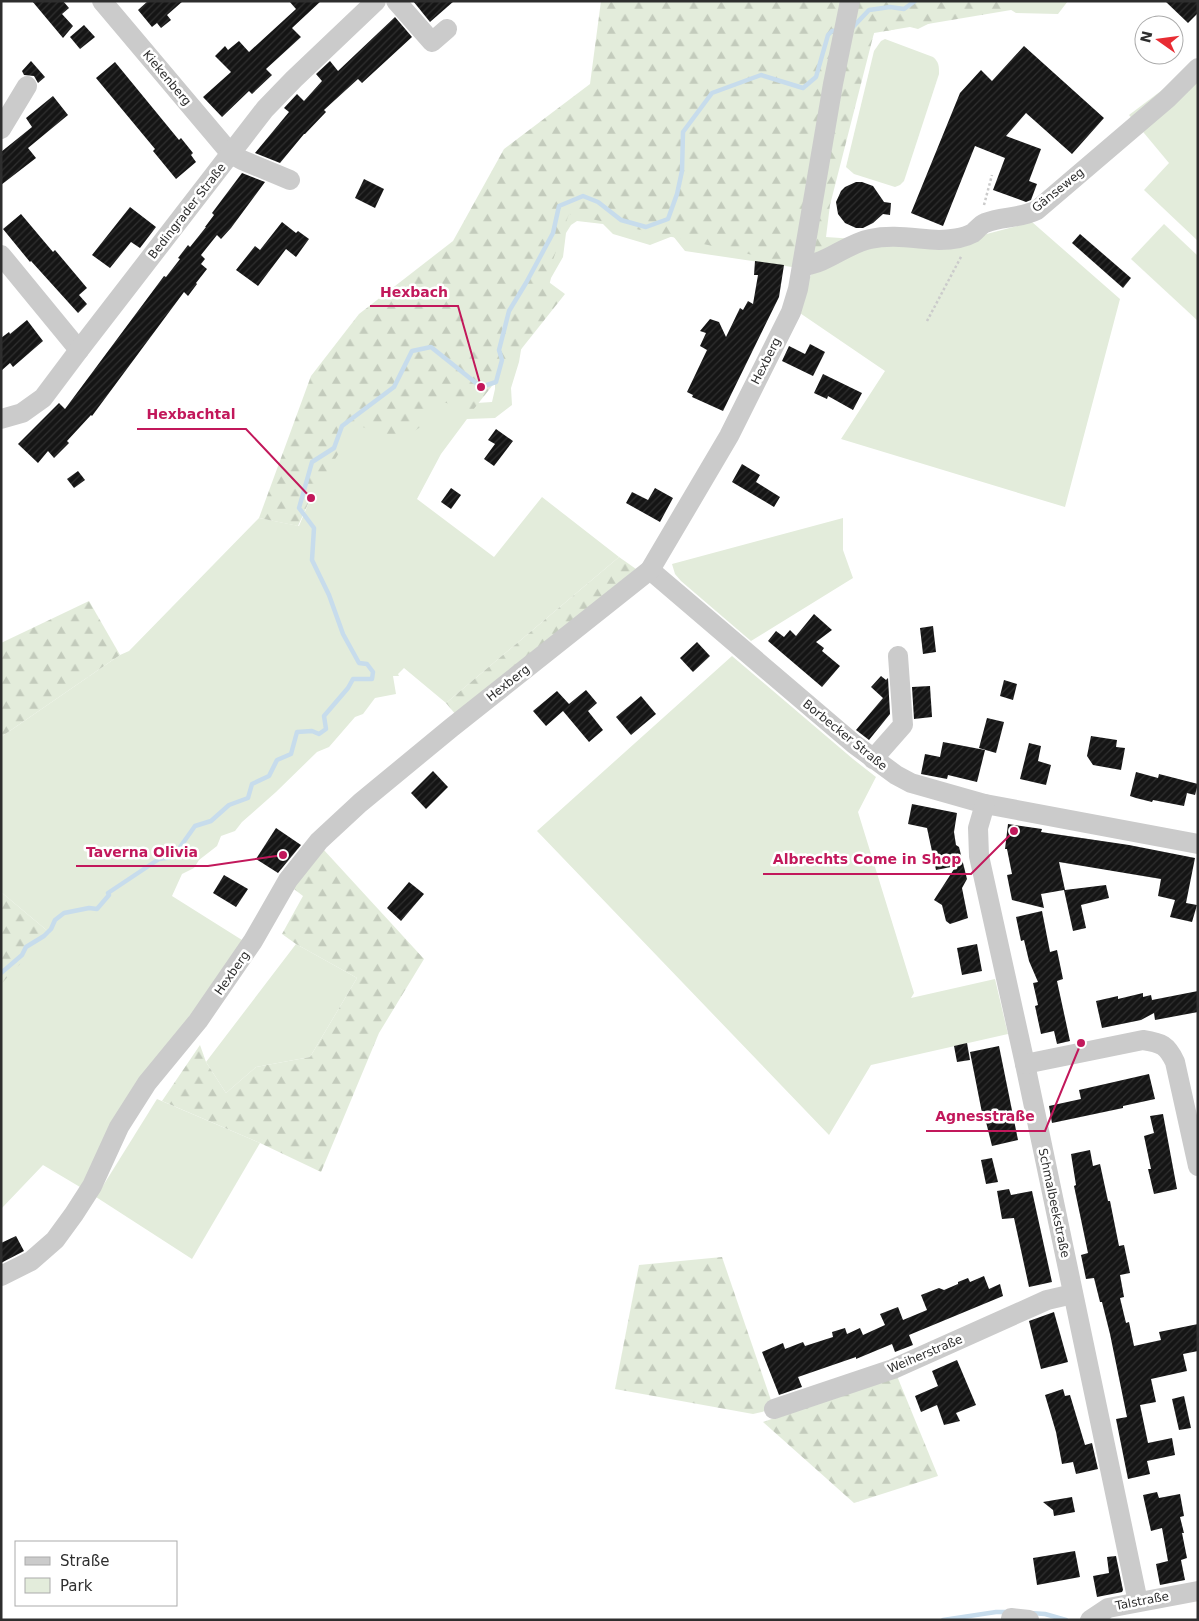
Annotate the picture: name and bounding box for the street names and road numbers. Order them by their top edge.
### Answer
street label: Kiekenberg [140,48,194,108]
street label: Bedingrader Straße [145,160,229,262]
street label: Gänseweg [1029,165,1087,215]
street label: Hexberg [748,335,784,387]
street label: Hexberg [484,662,532,704]
street label: Borbecker Straße [800,697,890,773]
street label: Hexberg [212,948,252,998]
street label: Schmalbeekstraße [1036,1147,1072,1259]
street label: Weiherstraße [885,1332,965,1376]
street label: Talstraße [1113,1589,1170,1613]

